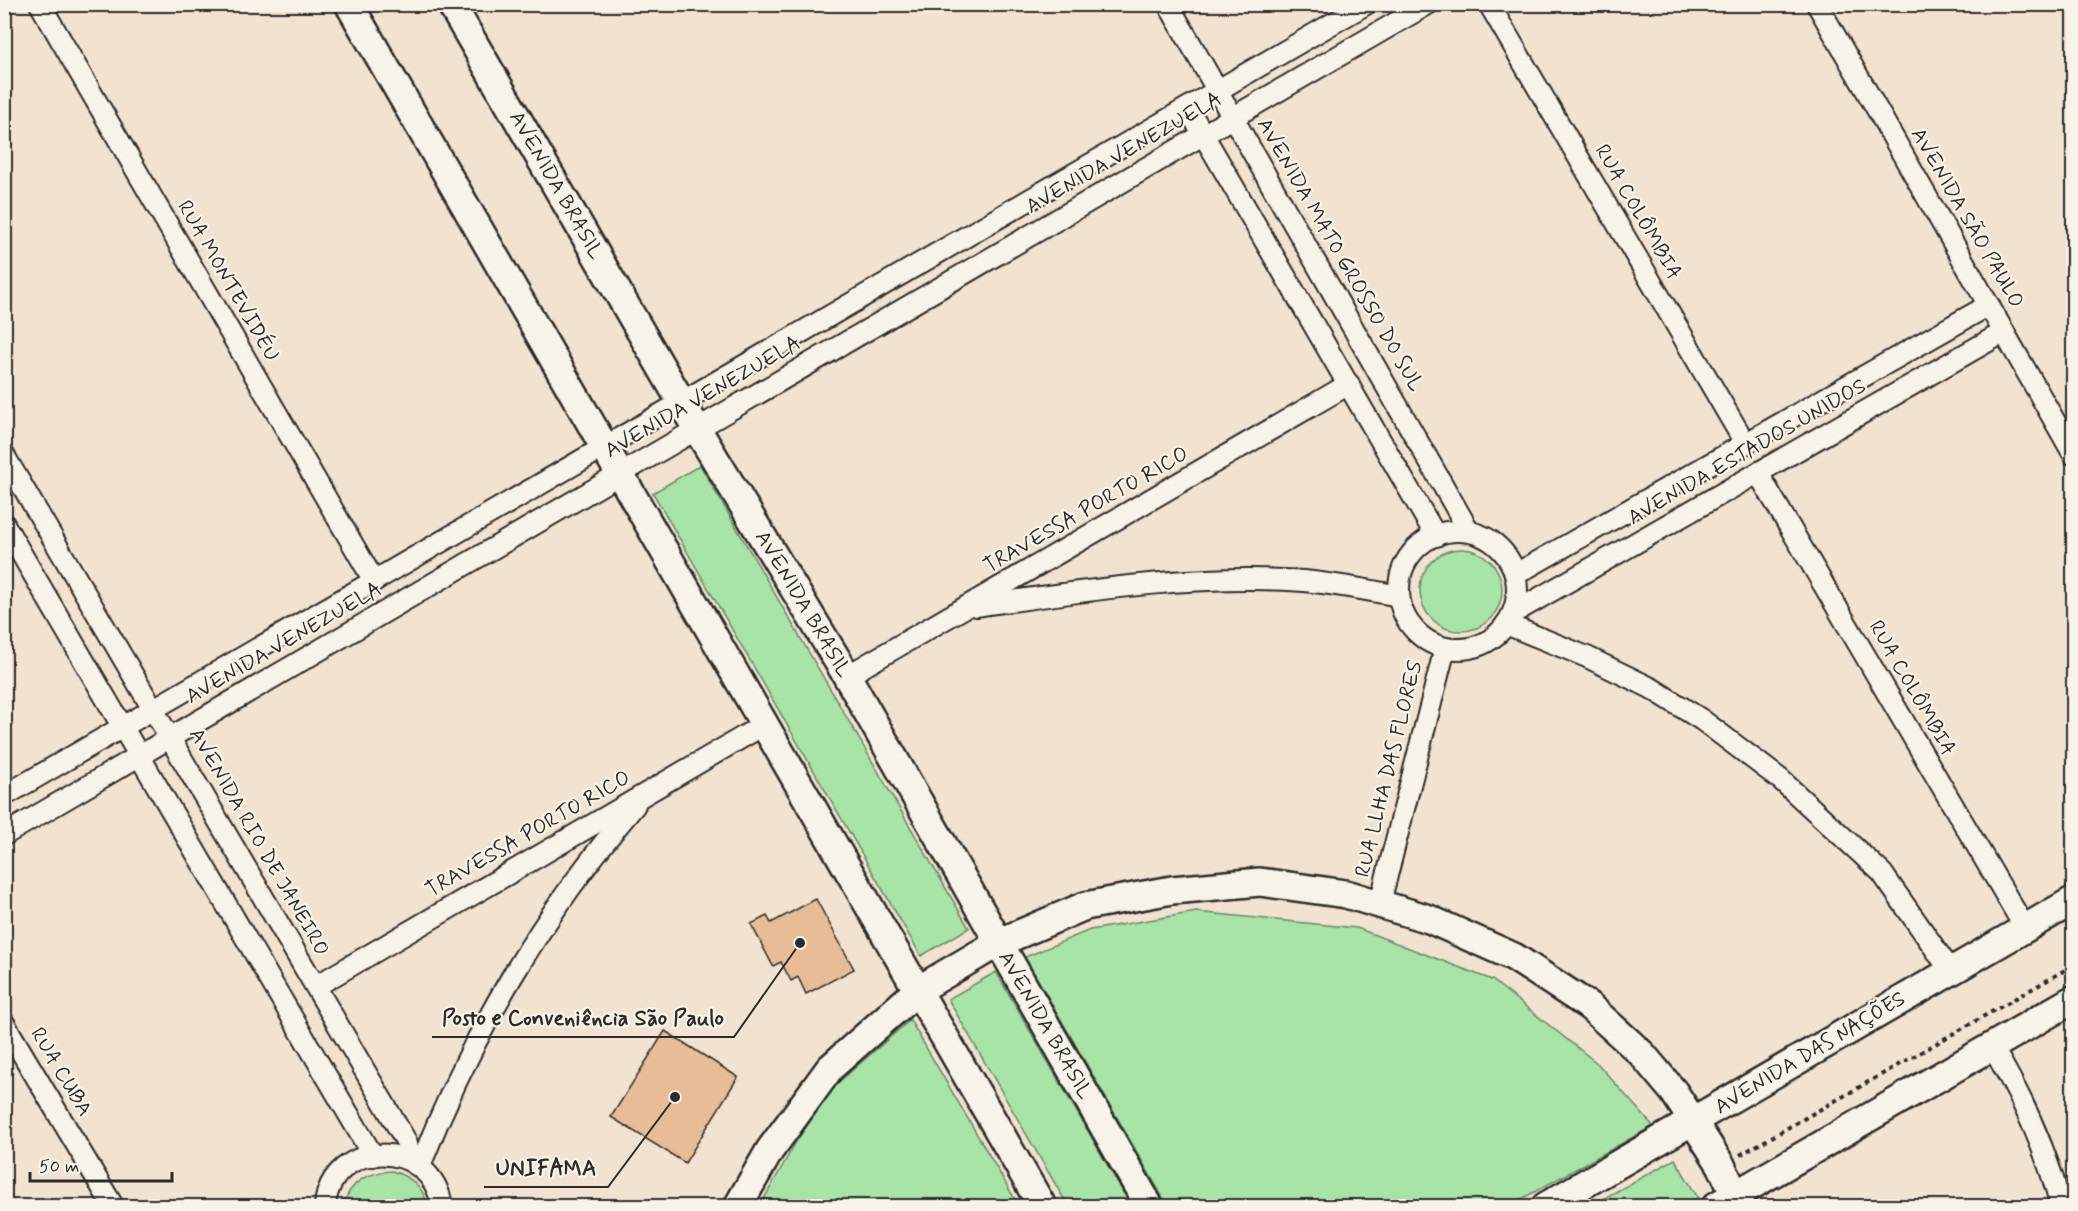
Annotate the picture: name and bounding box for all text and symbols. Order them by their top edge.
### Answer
street label: AVENIDA VENEZUELA [1021,85,1227,221]
street label: AVENIDA BRASIL [502,106,610,264]
street label: AVENIDA MATO GROSSO DO SUL [1250,113,1430,397]
street label: AVENIDA SÃO PAULO [1904,123,2030,313]
street label: RUA COLÔMBIA [1588,139,1688,285]
street label: RUA MONTEVIDÉU [170,195,286,367]
street label: AVENIDA VENEZUELA [600,329,806,465]
street label: AVENIDA ESTADOS UNIDOS [1623,372,1871,532]
street label: TRAVESSA PORTO RICO [979,440,1193,580]
street label: AVENIDA BRASIL [748,525,858,683]
street label: AVENIDA VENEZUELA [181,575,387,711]
street label: RUA COLÔMBIA [1862,615,1962,761]
street label: RUA LLHA DAS FLORES [1349,657,1430,880]
street label: AVENIDA RIO DE JANEIRO [182,723,336,961]
street label: TRAVESSA PORTO RICO [421,764,635,904]
street label: AVENIDA BRASIL [991,946,1099,1104]
street label: AVENIDA DAS NAÇÕES [1710,985,1910,1121]
callout: Posto e Conveniência São Paulo [432,997,734,1037]
text: Posto e Conveniência São Paulo [442,1005,724,1033]
street label: RUA CUBA [23,1022,99,1122]
scale bar [30,1145,172,1183]
callout: UNIFAMA [484,1147,608,1187]
text: 50 m [39,1155,79,1179]
text: UNIFAMA [496,1155,596,1183]

